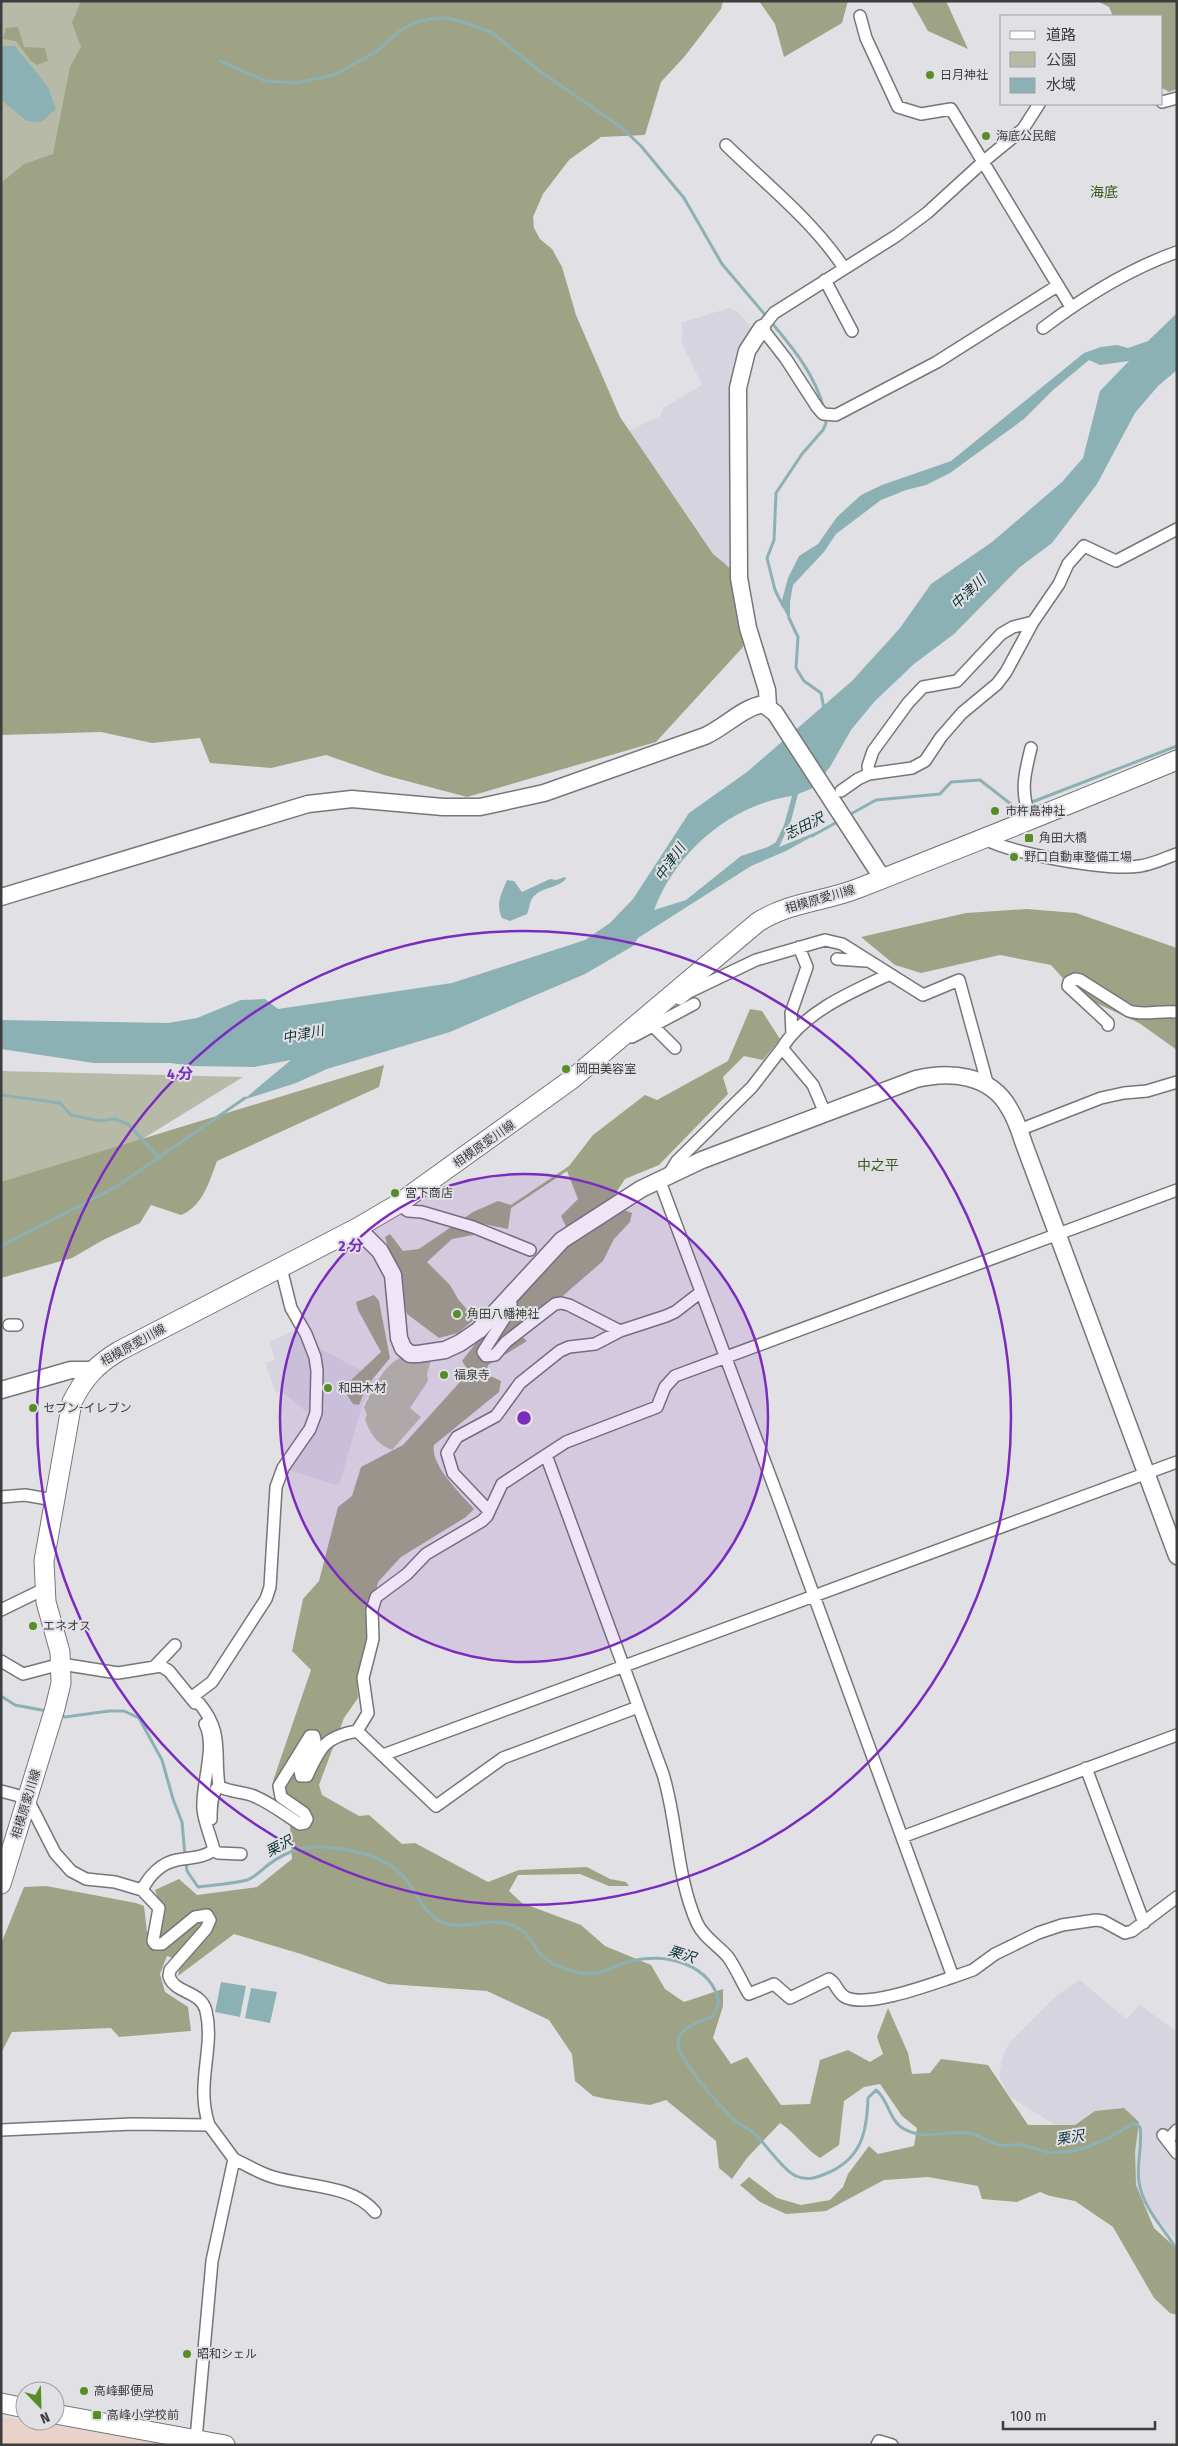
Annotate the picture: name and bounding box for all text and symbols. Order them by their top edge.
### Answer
legend [1000,15,1163,105]
text: 道路 [1046,26,1076,44]
text: 公園 [1046,51,1076,69]
place label: 日月神社 [940,68,988,82]
marker: 日月神社 [924,69,936,81]
text: 水域 [1046,76,1076,94]
place label: 海底公民館 [996,129,1056,143]
marker: 海底公民館 [980,130,992,142]
district label: 海底 [1090,184,1118,201]
water label: 中津川 [947,570,991,613]
place label: 市杵島神社 [1005,804,1065,818]
marker: 市杵島神社 [989,805,1001,817]
water label: 志田沢 [782,809,829,843]
place label: 角田大橋 [1039,831,1087,845]
marker: 角田大橋 [1023,832,1035,844]
water label: 中津川 [651,839,691,884]
place label: 野口自動車整備工場 [1024,850,1132,864]
marker: 野口自動車整備工場 [1008,851,1020,863]
street label: 相模原愛川線 [783,882,857,916]
water label: 中津川 [281,1022,327,1047]
place label: 岡田美容室 [576,1062,636,1076]
marker: 岡田美容室 [560,1063,572,1075]
text: 4 分 [167,1065,193,1083]
street label: 相模原愛川線 [450,1118,518,1170]
district label: 中之平 [857,1157,899,1174]
place label: 宮下商店 [405,1186,453,1200]
marker: 宮下商店 [389,1187,401,1199]
text: 2 分 [337,1237,364,1255]
place label: 角田八幡神社 [467,1307,539,1321]
marker: 角田八幡神社 [451,1308,463,1320]
street label: 相模原愛川線 [98,1321,168,1369]
place label: 福泉寺 [454,1368,490,1382]
marker: 福泉寺 [438,1369,450,1381]
place label: 和田木材 [338,1381,386,1395]
marker: 和田木材 [322,1382,334,1394]
place label: セブン-イレブン [43,1401,131,1415]
marker: セブン-イレブン [27,1402,39,1414]
centre of rings [515,1409,533,1427]
place label: エネオス [43,1619,91,1633]
marker: エネオス [27,1620,39,1632]
street label: 相模原愛川線 [9,1768,43,1840]
water label: 栗沢 [263,1831,297,1861]
water label: 栗沢 [666,1942,700,1968]
water label: 栗沢 [1055,2127,1087,2148]
place label: 昭和シェル [197,2347,257,2361]
marker: 昭和シェル [181,2348,193,2360]
north arrow [15,2381,65,2431]
place label: 高峰郵便局 [94,2384,154,2398]
marker: 高峰郵便局 [78,2385,90,2397]
scale bar [1003,2398,1156,2430]
text: 100 m [1010,2407,1047,2425]
text: N [38,2408,52,2427]
place label: 高峰小学校前 [107,2408,179,2422]
marker: 高峰小学校前 [91,2409,103,2421]

